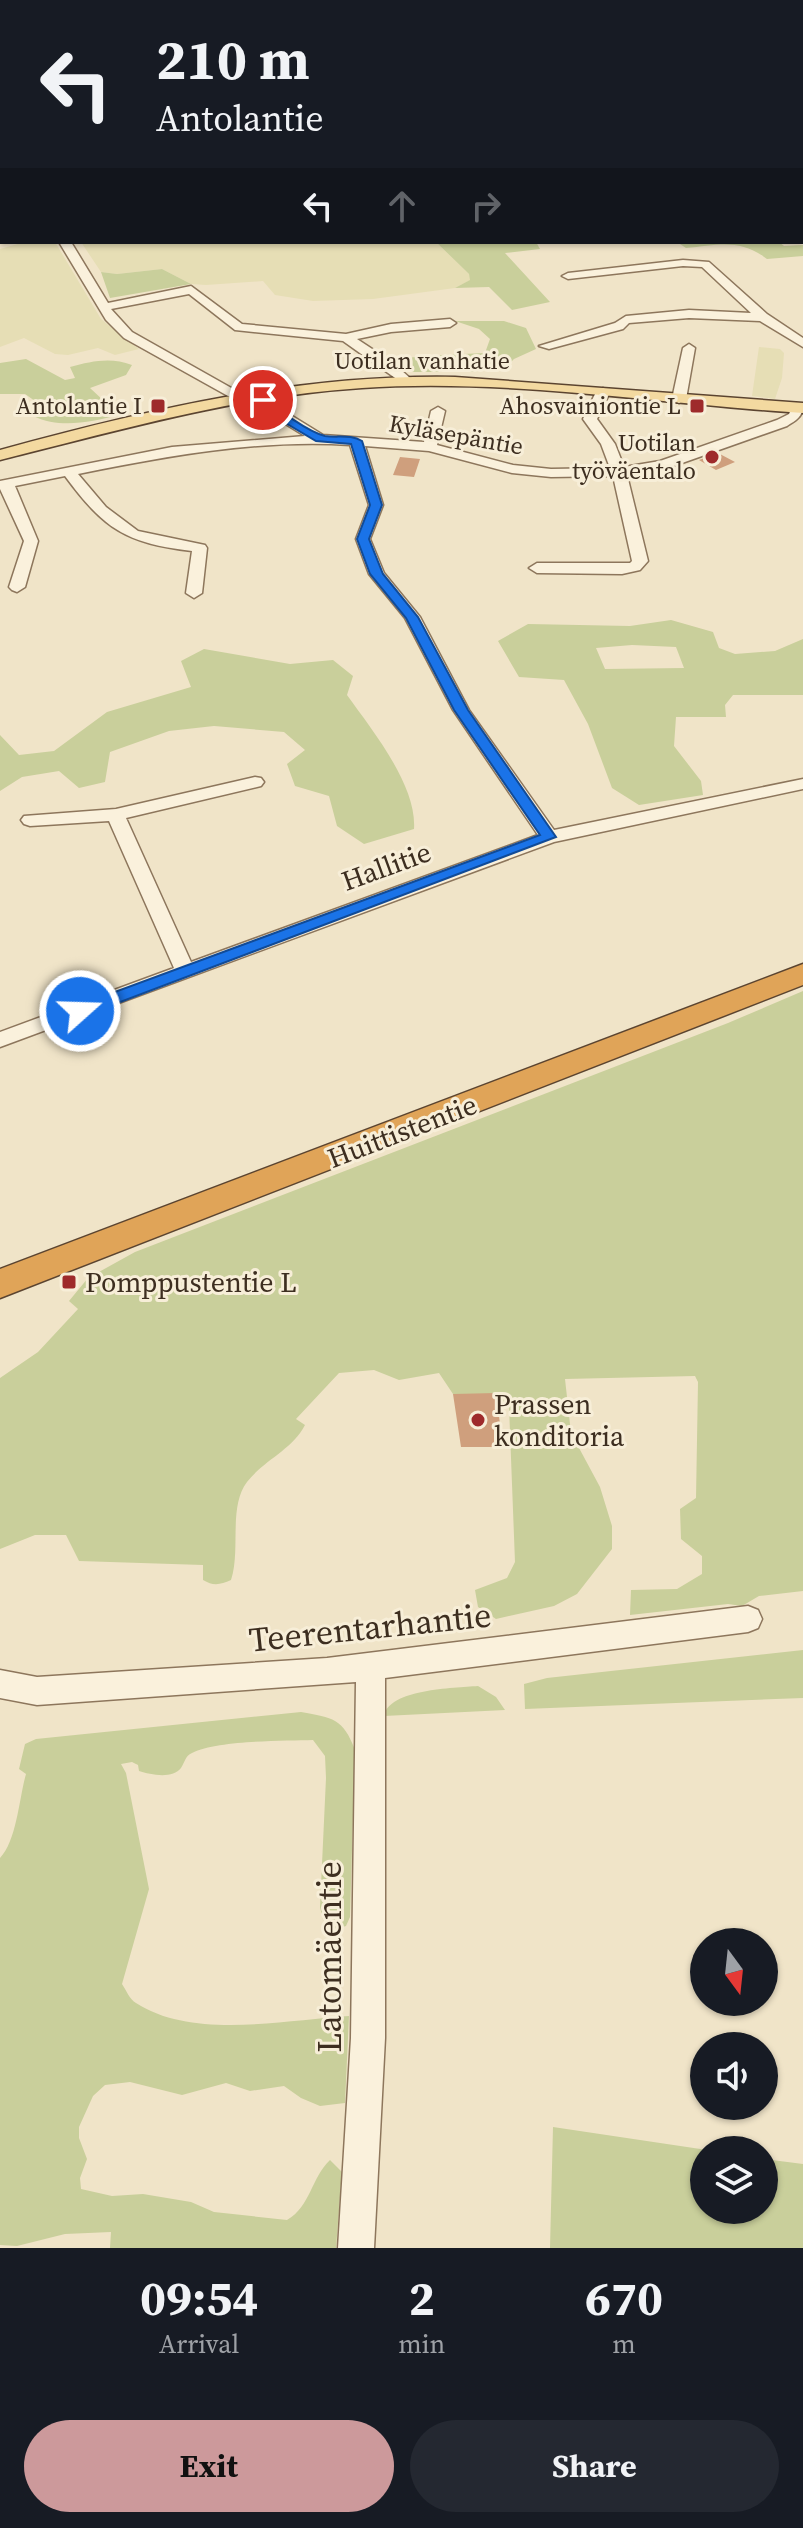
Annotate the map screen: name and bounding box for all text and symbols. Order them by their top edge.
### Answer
text: 210 m [156,21,310,98]
icon: left [24,32,128,136]
text: Antolantie [156,94,324,143]
icon: left [296,184,340,228]
icon: ahead [380,184,424,228]
icon: right [464,184,508,228]
street label: Uotilan vanhatie [334,344,510,377]
pin [229,366,297,434]
icon: arrive [241,378,285,422]
place label: Antolantie I [16,389,142,422]
place label: Ahosvainiontie L [500,389,681,422]
marker: Antolantie I [149,397,167,415]
marker: Ahosvainiontie L [688,397,706,415]
street label: Kyläsepäntie [386,406,526,463]
place label: Uotilan työväentalo [572,426,696,487]
marker: Uotilan työväentalo [703,448,721,466]
street label: Hallitie [336,832,436,900]
position arrow [38,969,122,1053]
street label: Huittistentie [322,1085,482,1177]
place label: Pomppustentie L [85,1263,297,1301]
marker: Pomppustentie L [60,1273,78,1291]
place label: Prassen konditoria [494,1385,625,1455]
marker: Prassen konditoria [469,1411,487,1429]
street label: Teerentarhantie [247,1591,493,1663]
street label: Latomäentie [306,1861,352,2053]
north arrow [690,1928,778,2016]
map controls [690,1928,778,2224]
button: sound [690,2032,778,2120]
button: layers [690,2136,778,2224]
text: 09:54 [140,2265,258,2331]
text: 2 [409,2265,435,2331]
text: 670 [585,2265,663,2331]
text: Arrival [159,2326,239,2362]
text: min [398,2326,445,2362]
text: m [612,2326,636,2362]
button: Exit [24,2420,394,2512]
button: Share [410,2420,779,2512]

